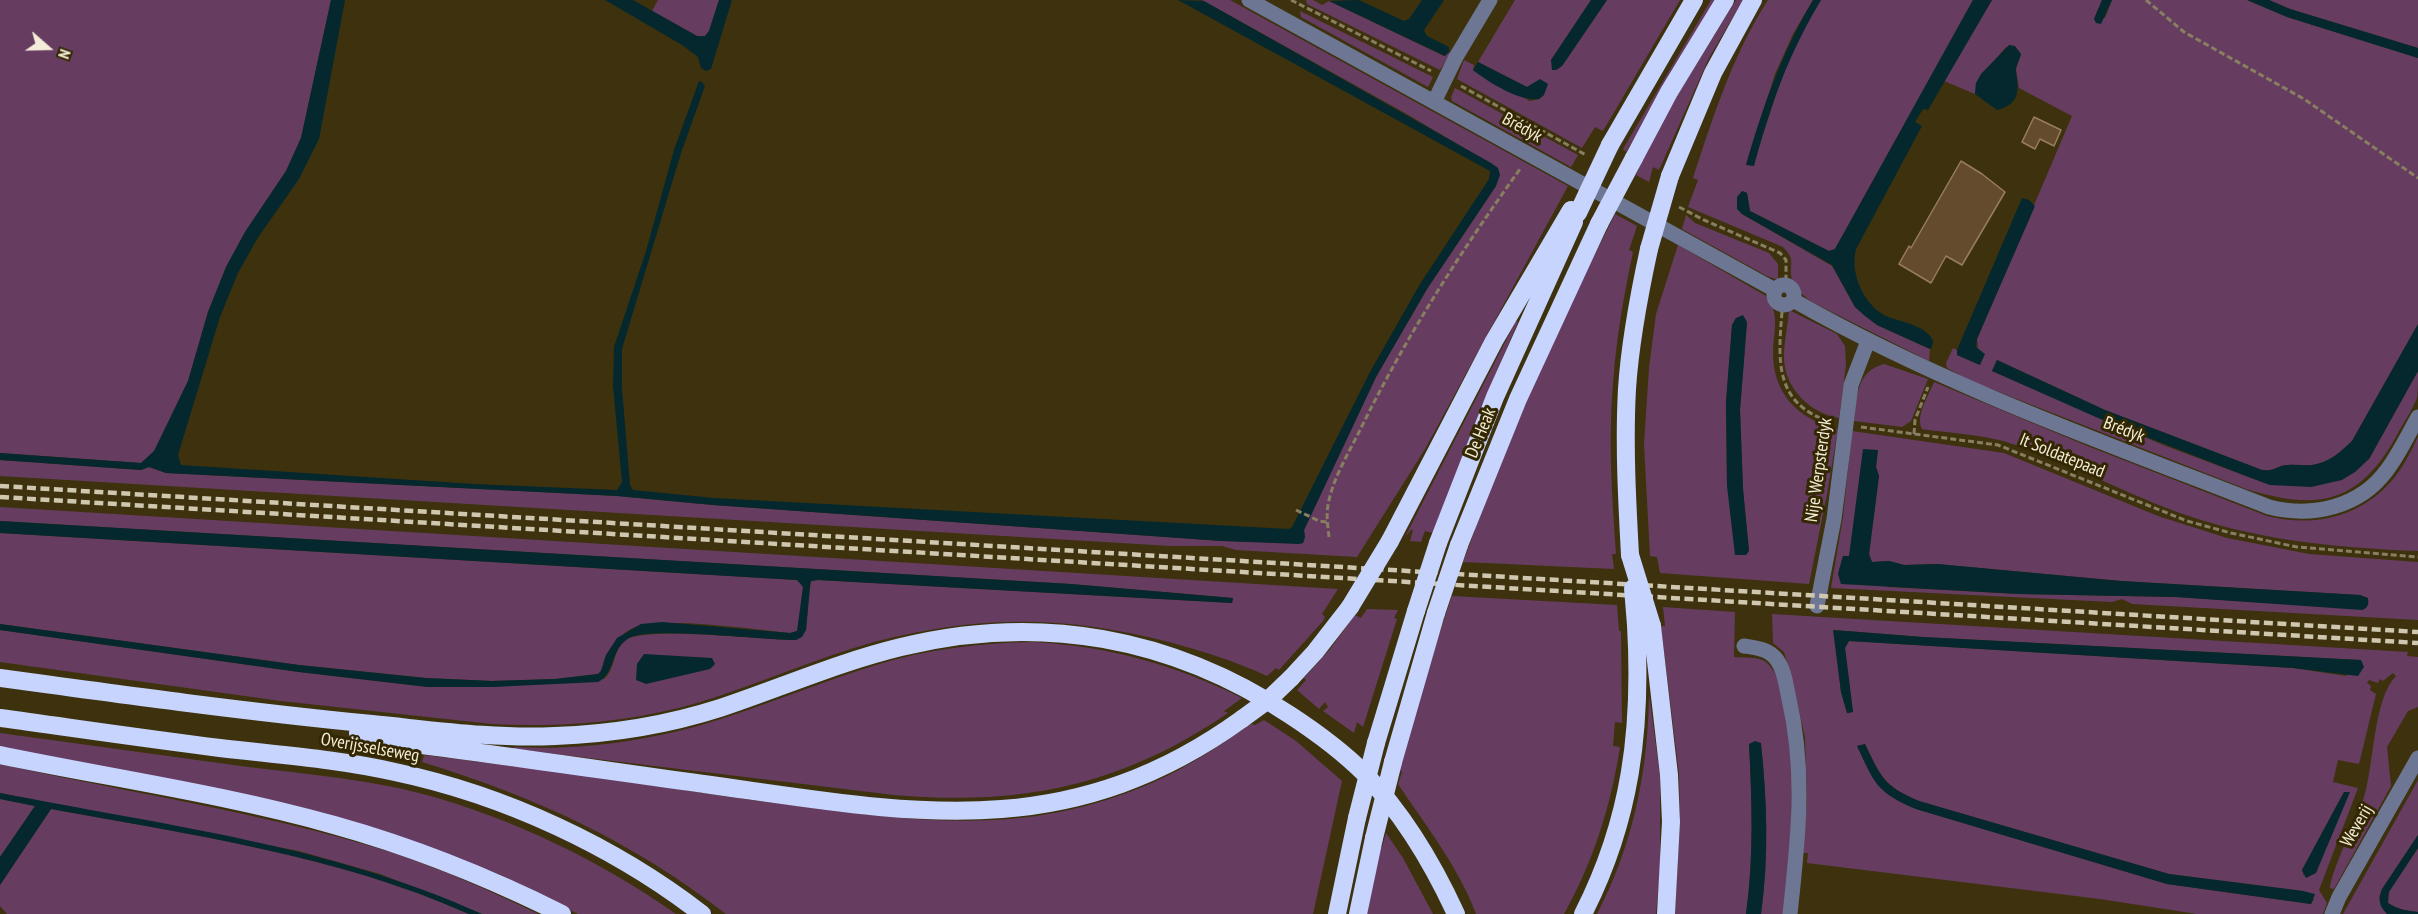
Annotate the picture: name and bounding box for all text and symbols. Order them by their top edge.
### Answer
north arrow [18,18,78,78]
text: N [54,47,76,62]
street label: Brédyk [1498,108,1546,148]
street label: De Heak [1461,405,1501,461]
street label: Brédyk [2100,412,2148,448]
street label: Nije Werpsterdyk [1801,416,1837,524]
street label: It Soldatepaad [2016,429,2108,483]
street label: Overijsselseweg [319,729,421,767]
street label: Weverij [2336,801,2378,851]

